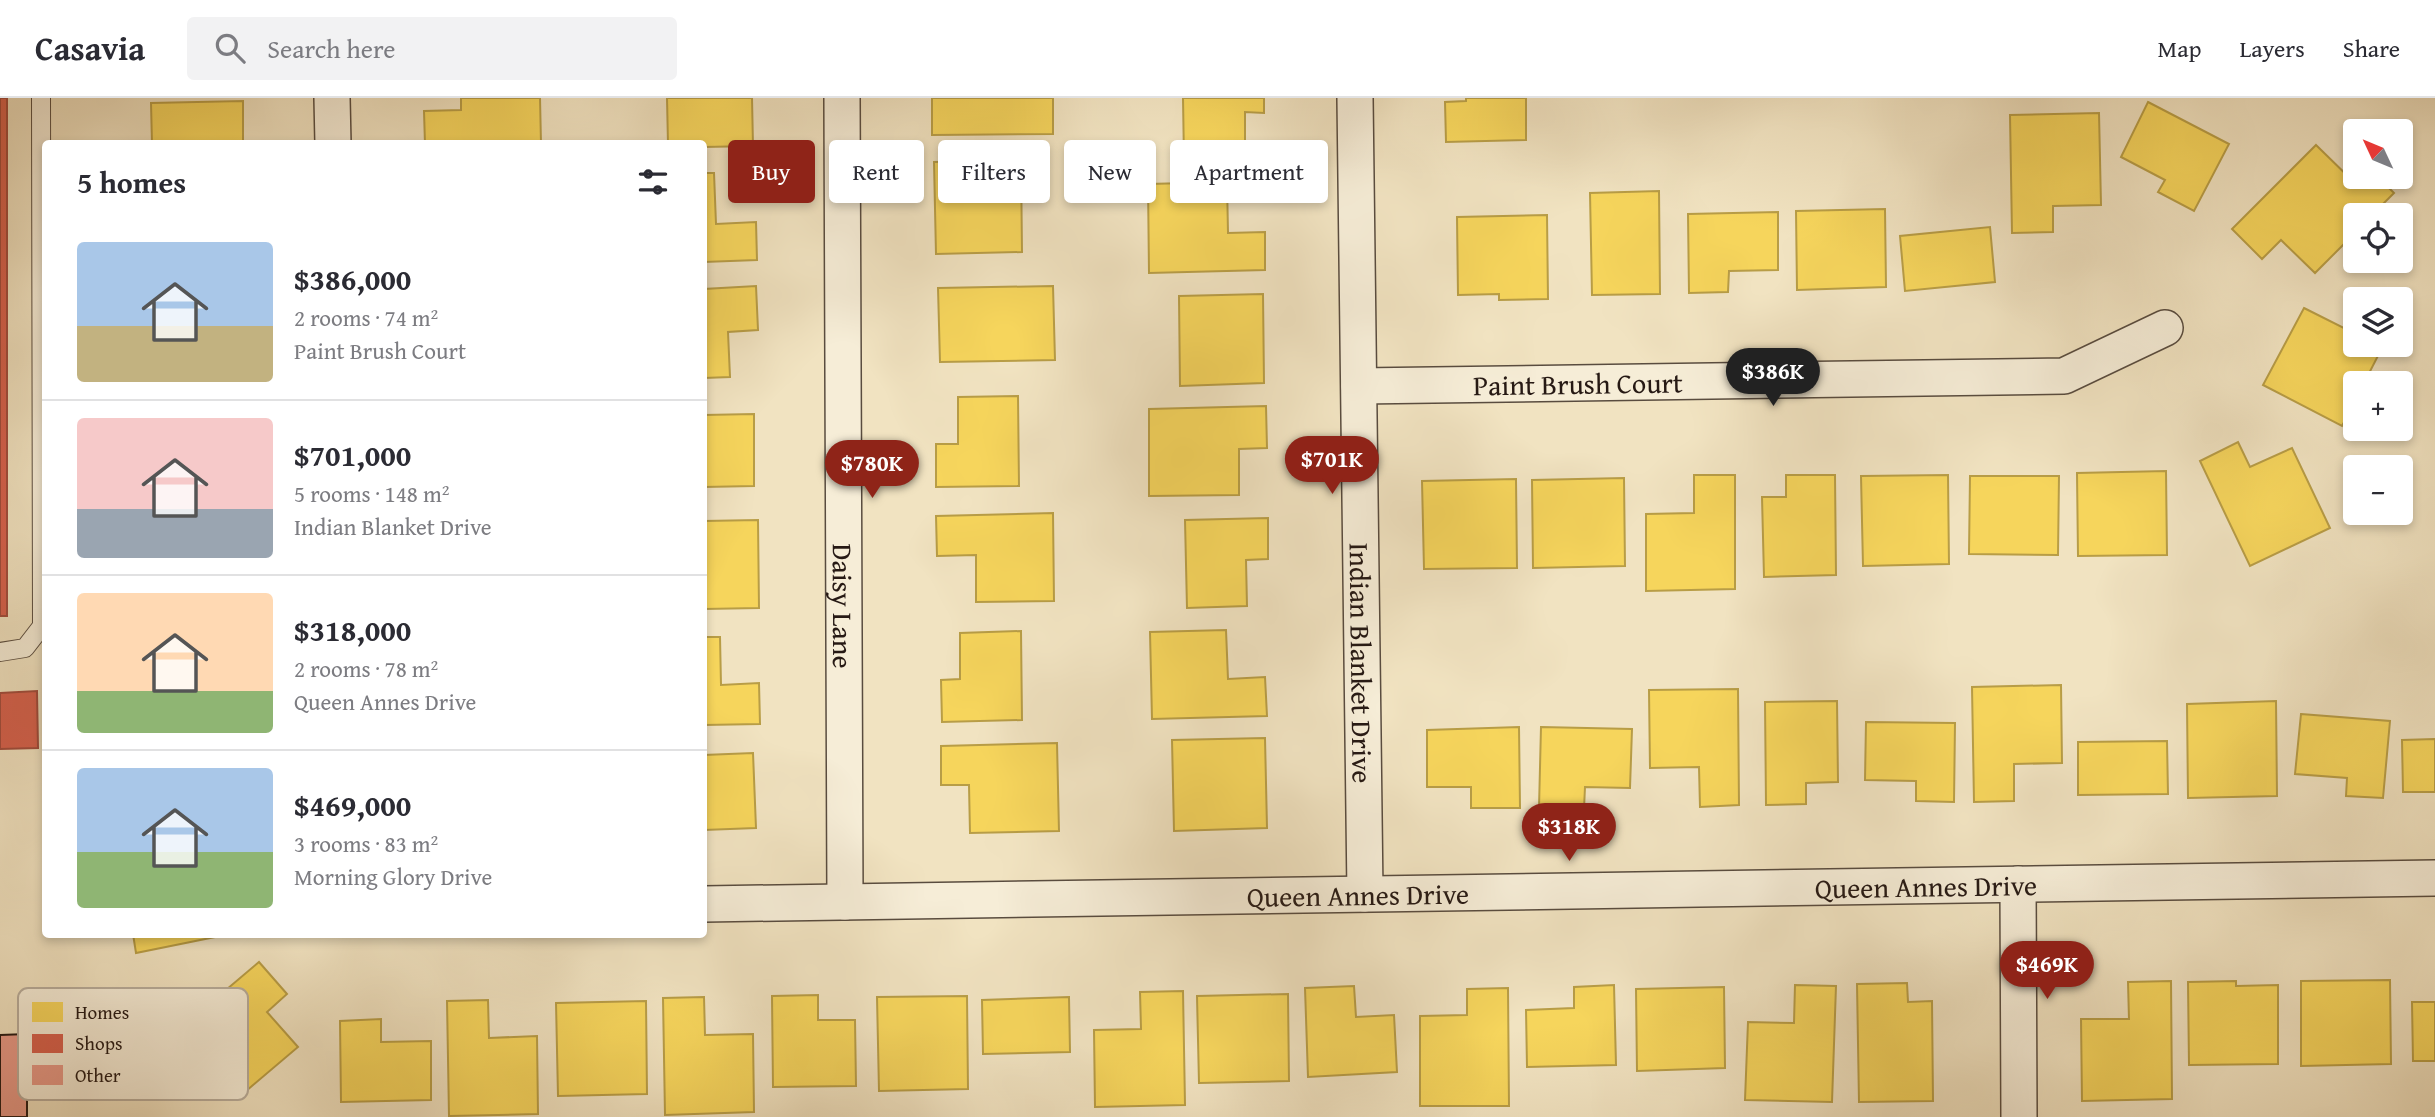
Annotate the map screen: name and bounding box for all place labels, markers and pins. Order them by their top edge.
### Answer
pin: $386K [1724,348,1822,408]
pin: $701K [1283,436,1381,496]
pin: $780K [823,440,921,500]
pin: $318K [1520,804,1618,863]
pin: $469K [1998,942,2096,1001]

